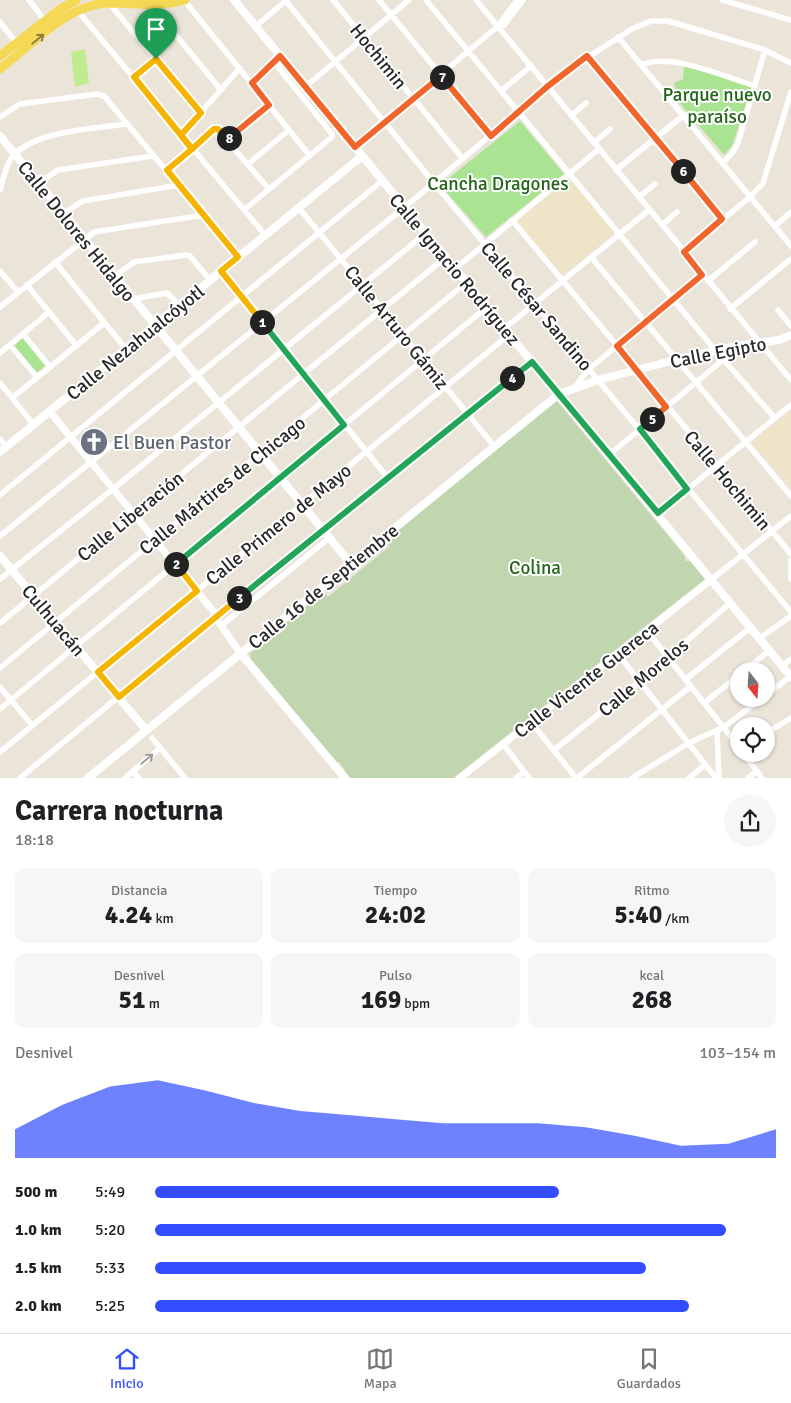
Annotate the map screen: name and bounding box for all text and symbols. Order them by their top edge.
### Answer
pin [135,8,177,59]
icon: arrive [142,15,170,43]
street label: Hochimin [344,19,412,94]
one-way arrow [31,34,45,44]
pin: 7 [430,64,454,90]
text: 7 [439,69,446,86]
park label: Parque nuevo paraíso [662,83,772,129]
pin: 8 [216,126,242,150]
text: 8 [226,130,233,147]
street label: Calle Dolores Hidalgo [12,156,141,307]
pin: 6 [670,158,696,184]
text: 6 [680,163,687,180]
park label: Cancha Dragones [427,172,569,196]
street label: Calle Ignacio Rodríguez [384,189,525,351]
street label: Calle César Sandino [475,237,597,376]
street label: Calle Arturo Gámiz [339,261,454,395]
street label: Calle Nezahualcóyotl [62,280,210,406]
pin: 1 [250,310,274,334]
text: 1 [259,314,266,331]
street label: Calle Egipto [668,332,768,374]
pin: 4 [500,366,524,390]
text: 4 [509,370,516,387]
pin: 5 [640,406,664,432]
street label: Calle Mártires de Chicago [134,411,311,560]
text: 5 [649,411,656,428]
street label: Calle Hochimin [678,426,776,536]
church icon: El Buen Pastor [79,427,109,457]
place label: El Buen Pastor [113,431,231,455]
street label: Calle Primero de Mayo [201,459,357,591]
street label: Calle Liberación [72,466,189,567]
street label: Calle 16 de Septiembre [243,519,404,655]
pin: 2 [164,552,188,576]
text: 2 [173,556,180,573]
park label: Colina [509,556,561,580]
street label: Culhuacán [16,580,90,662]
pin: 3 [226,586,252,610]
text: 3 [236,590,243,607]
street label: Calle Vicente Guereca [509,616,664,744]
street label: Calle Morelos [594,633,694,722]
north arrow [730,662,775,708]
map controls [730,662,775,762]
button: locate [730,717,775,762]
one-way arrow [140,754,153,765]
text: Carrera nocturna [15,794,223,828]
button: share [724,795,776,847]
text: 18:18 [15,830,54,850]
text: Distancia [111,882,167,899]
text: Tiempo [374,882,417,899]
text: Ritmo [634,882,670,899]
text: 4.24 [105,899,152,930]
text: 24:02 [365,899,426,930]
text: 5:40 [614,899,662,930]
text: km [152,910,174,927]
text: /km [662,910,689,927]
text: Desnivel [114,967,165,984]
text: Pulso [379,967,412,984]
text: kcal [640,967,664,984]
text: 51 [119,984,146,1015]
text: 169 [361,984,401,1015]
text: 268 [632,984,672,1015]
text: m [146,995,160,1012]
text: bpm [401,995,430,1012]
text: Desnivel [15,1043,73,1063]
text: 103–154 m [699,1043,776,1063]
text: 500 m [15,1182,57,1202]
text: 5:49 [95,1182,125,1202]
text: 1.0 km [15,1220,62,1240]
text: 5:20 [95,1220,125,1240]
text: 1.5 km [15,1258,62,1278]
text: 5:33 [95,1258,125,1278]
text: 2.0 km [15,1296,62,1316]
text: 5:25 [95,1296,125,1316]
tab: Inicio [110,1345,143,1392]
tab: Mapa [364,1345,397,1392]
tab: Guardados [617,1345,681,1392]

